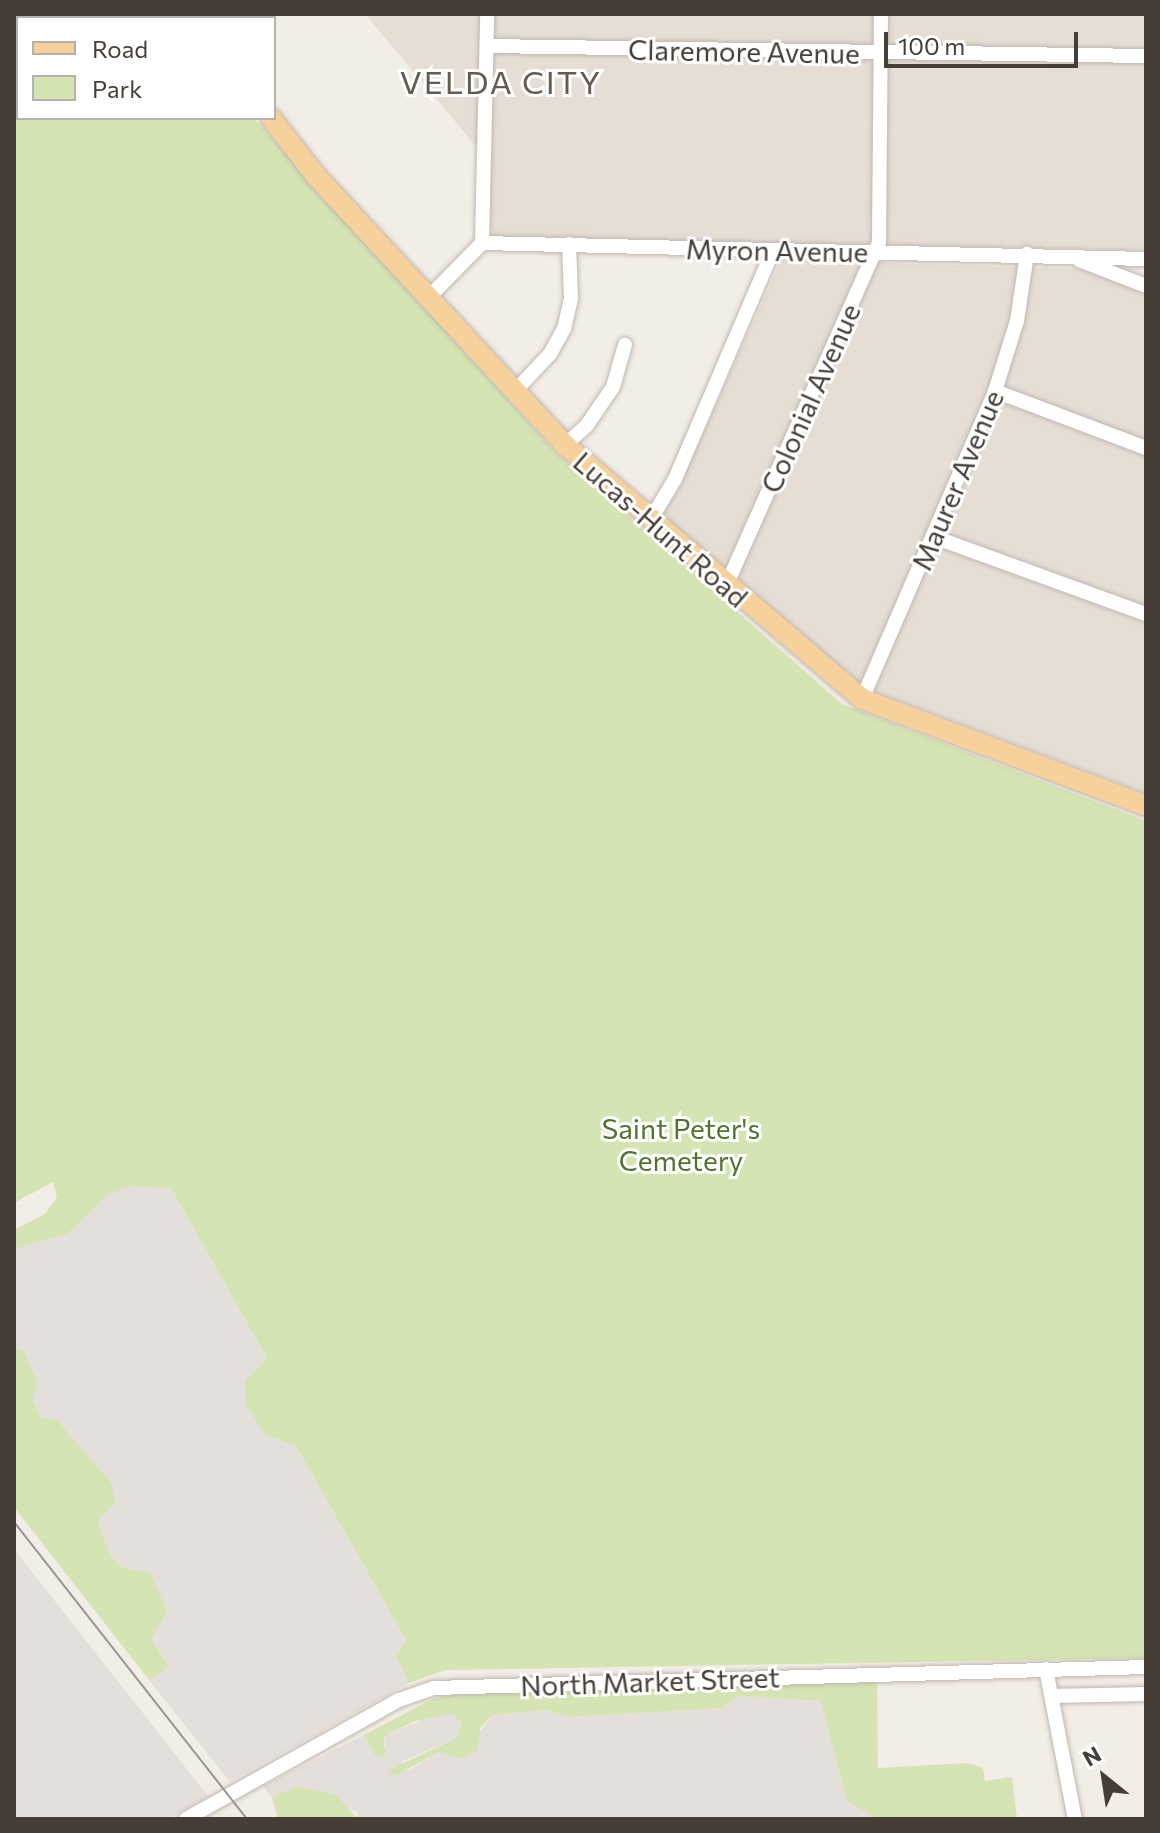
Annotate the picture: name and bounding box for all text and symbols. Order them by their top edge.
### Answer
legend [16,16,276,120]
scale bar [888,16,1082,66]
text: 100 m [898,31,965,60]
street label: Claremore Avenue [628,32,860,70]
text: Road [92,34,148,63]
district label: VELDA CITY [400,62,602,100]
text: Park [92,74,142,103]
street label: Myron Avenue [685,232,869,268]
street label: Colonial Avenue [753,298,867,498]
street label: Maurer Avenue [904,385,1010,575]
street label: Lucas-Hunt Road [567,444,755,614]
park label: Saint Peter's Cemetery [602,1111,760,1177]
street label: North Market Street [520,1660,780,1702]
north arrow [1064,1737,1144,1817]
text: N [1078,1740,1106,1772]

